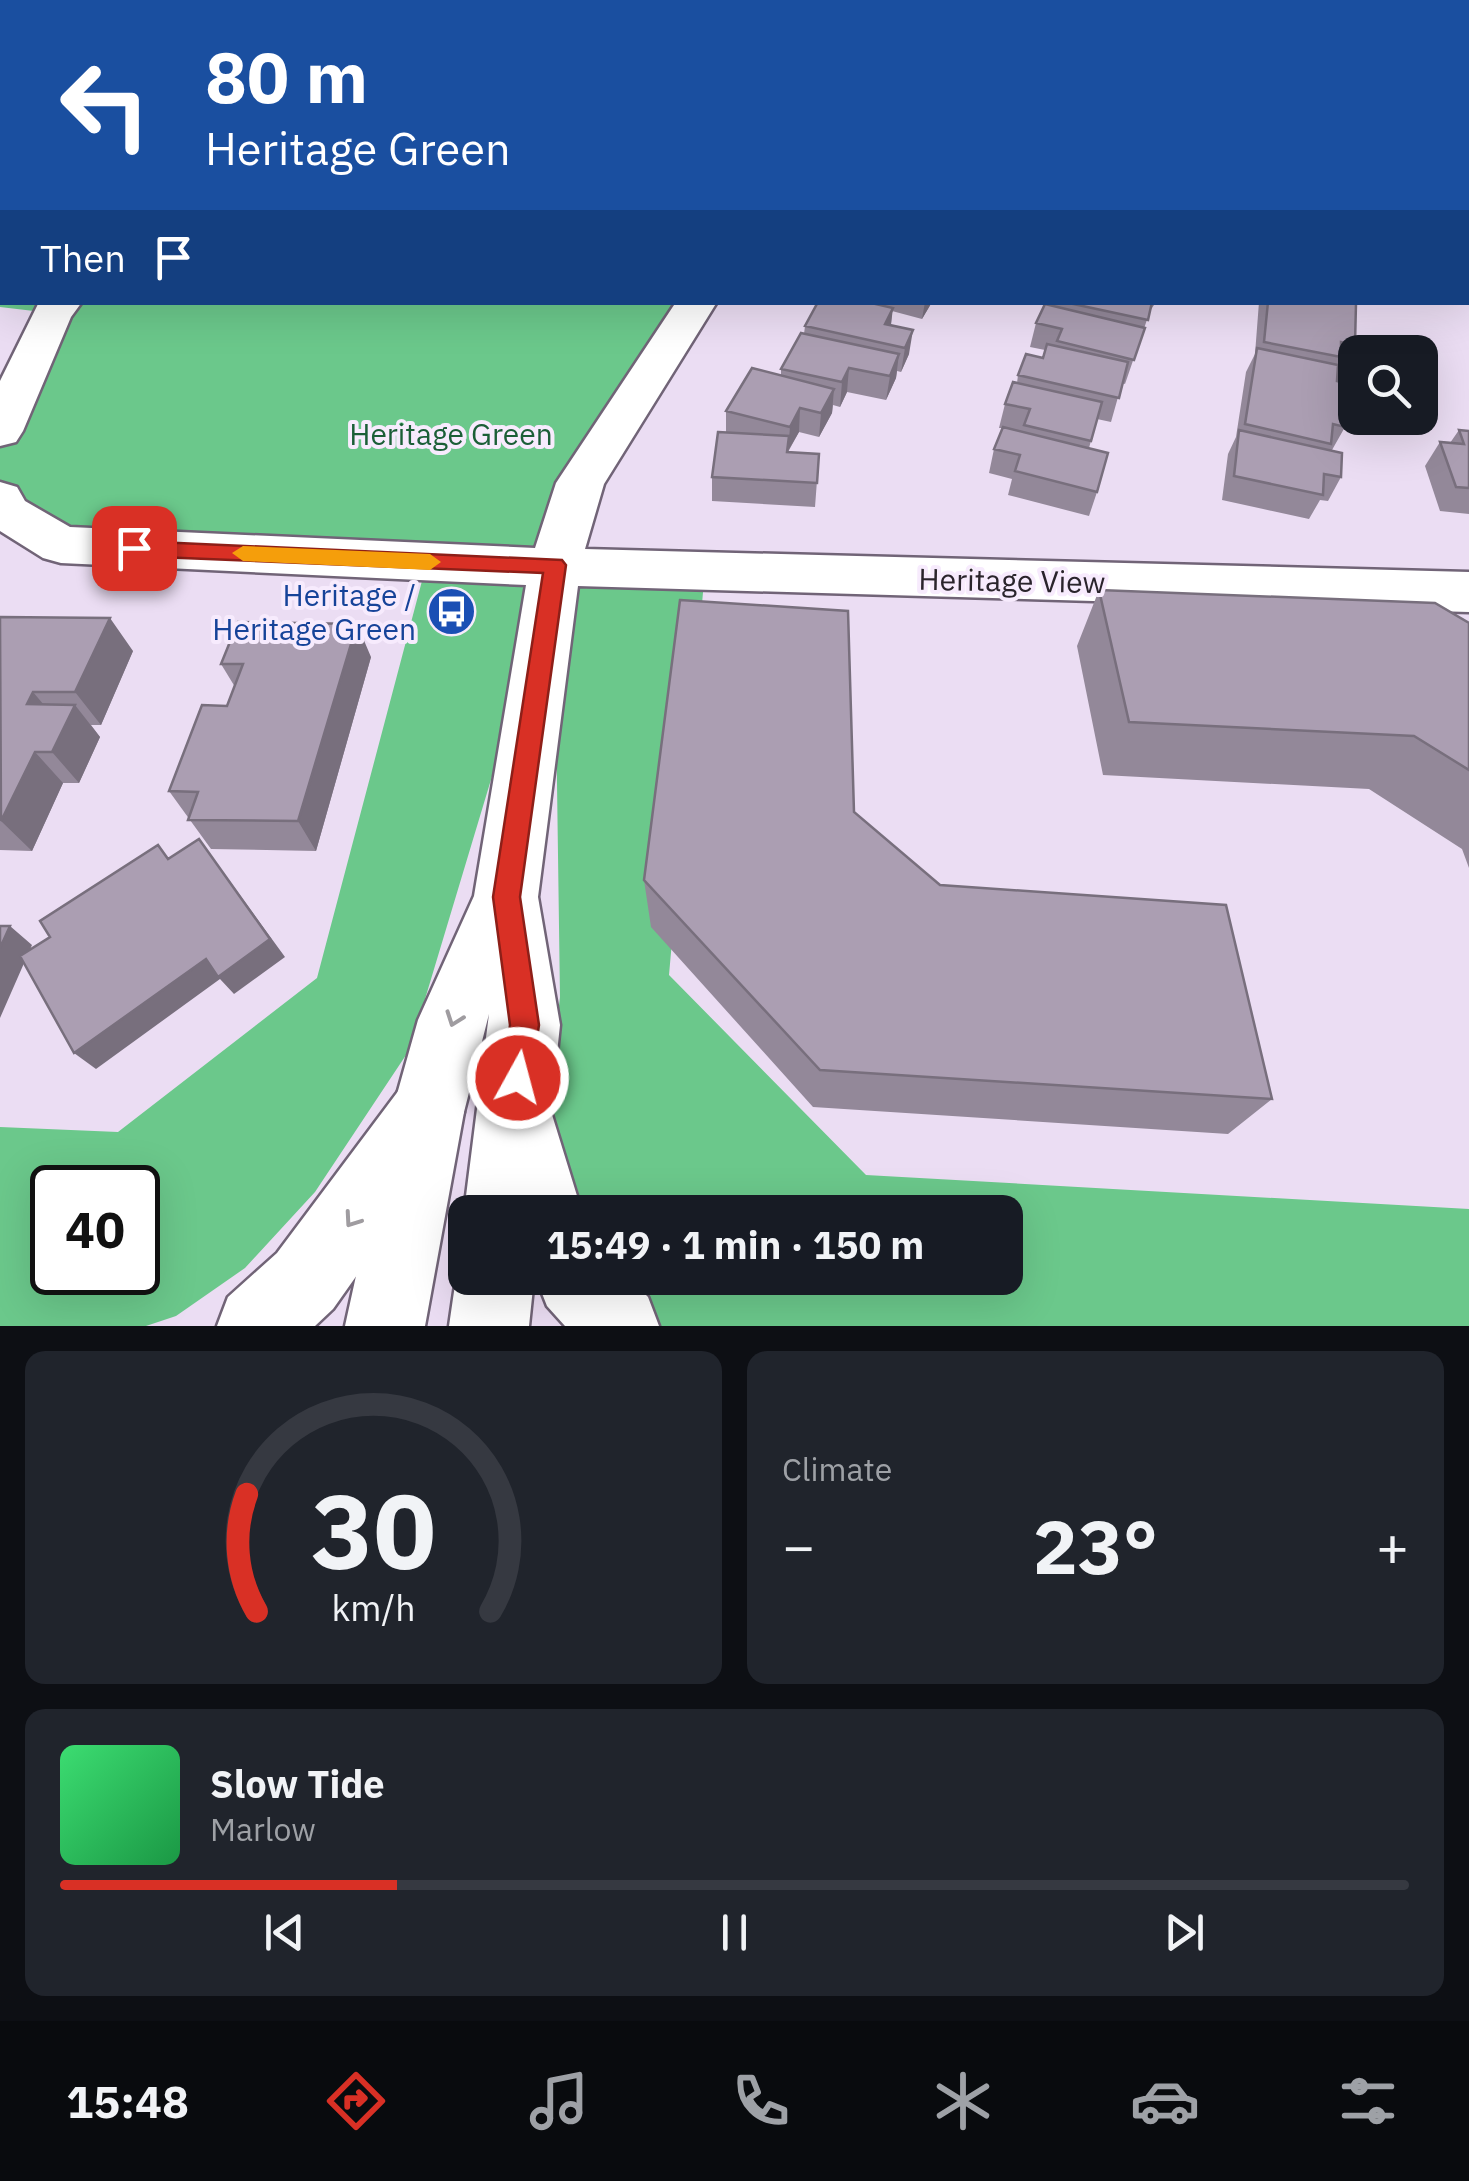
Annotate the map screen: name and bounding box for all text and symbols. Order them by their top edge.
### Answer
text: 80 m [205,31,368,122]
icon: left [40,40,170,170]
text: Heritage Green [205,119,510,177]
icon: arrive [146,230,201,285]
text: Then [40,233,126,282]
map controls [1338,335,1438,435]
button: search [1338,335,1438,435]
park label: Heritage Green [349,414,553,453]
pin [92,506,177,591]
icon: arrive [107,521,162,576]
street label: Heritage View [918,559,1106,601]
place label: Heritage / Heritage Green [212,575,416,648]
bus stop icon: Heritage / Heritage Green [425,585,477,637]
one-way arrow [445,1009,466,1026]
position arrow [466,1026,570,1130]
speed limit sign: 40 [30,1165,160,1295]
one-way arrow [345,1209,364,1228]
text: 15:49 · 1 min · 150 m [547,1220,924,1269]
text: Climate [782,1448,892,1490]
text: 30 [311,1462,436,1598]
text: 23° [1033,1497,1158,1595]
text: − [782,1510,815,1581]
text: + [1376,1510,1409,1581]
text: km/h [331,1584,416,1631]
text: Slow Tide [210,1759,385,1808]
text: Marlow [210,1808,316,1850]
icon: previous [257,1905,312,1960]
icon: pause [707,1905,762,1960]
icon: next [1157,1905,1212,1960]
icon: directions [321,2066,391,2136]
icon: music [524,2066,594,2136]
icon: phone [726,2066,796,2136]
icon: climate [928,2066,998,2136]
icon: car [1130,2066,1200,2136]
icon: filters [1333,2066,1403,2136]
text: 15:48 [66,2072,189,2130]

